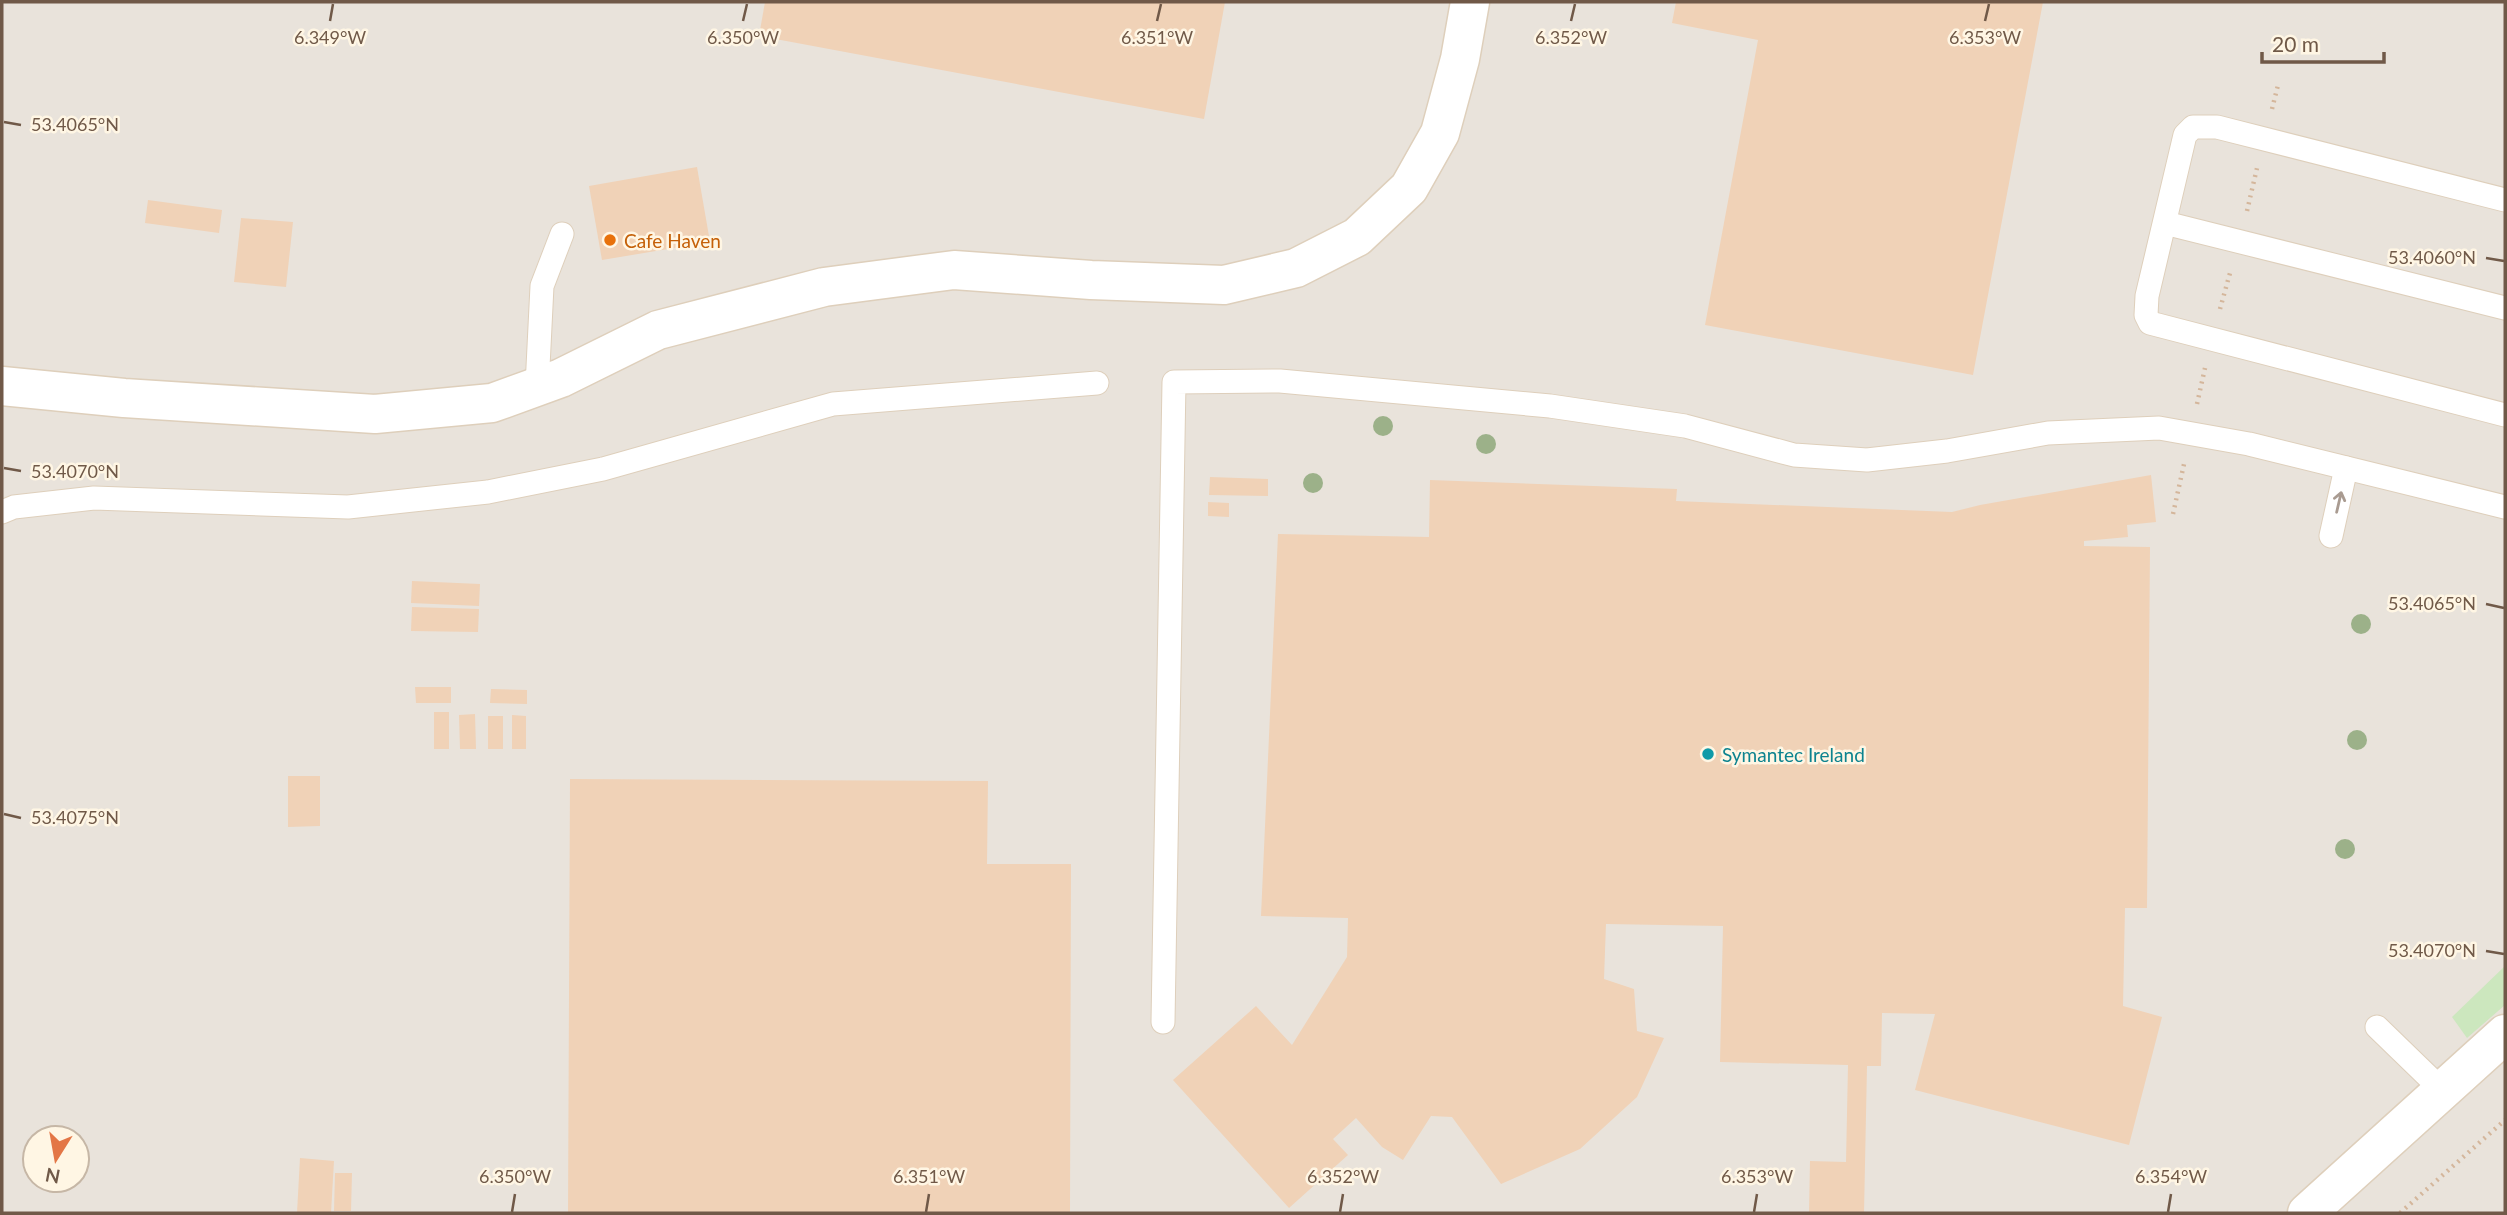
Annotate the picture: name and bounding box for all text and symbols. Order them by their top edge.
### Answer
scale bar [2262,21,2384,65]
text: 6.349°W [294,26,366,48]
text: 6.350°W [707,26,779,48]
text: 6.351°W [1121,26,1193,48]
text: 6.352°W [1535,26,1607,48]
text: 6.353°W [1949,26,2021,48]
text: 20 m [2272,31,2319,56]
text: 53.4065°N [31,113,119,135]
place label: Cafe Haven [624,229,721,252]
marker: Cafe Haven [602,232,618,248]
text: 53.4060°N [2388,246,2476,268]
text: 53.4070°N [31,460,119,482]
one-way arrow [2333,491,2346,514]
text: 53.4065°N [2388,592,2476,614]
place label: Symantec Ireland [1722,743,1865,766]
marker: Symantec Ireland [1700,746,1716,762]
text: 53.4075°N [31,806,119,828]
text: 53.4070°N [2388,939,2476,961]
north arrow [21,1124,91,1194]
text: N [43,1163,62,1189]
text: 6.350°W [479,1165,551,1187]
text: 6.351°W [893,1165,965,1187]
text: 6.352°W [1307,1165,1379,1187]
text: 6.353°W [1721,1165,1793,1187]
text: 6.354°W [2135,1165,2207,1187]

